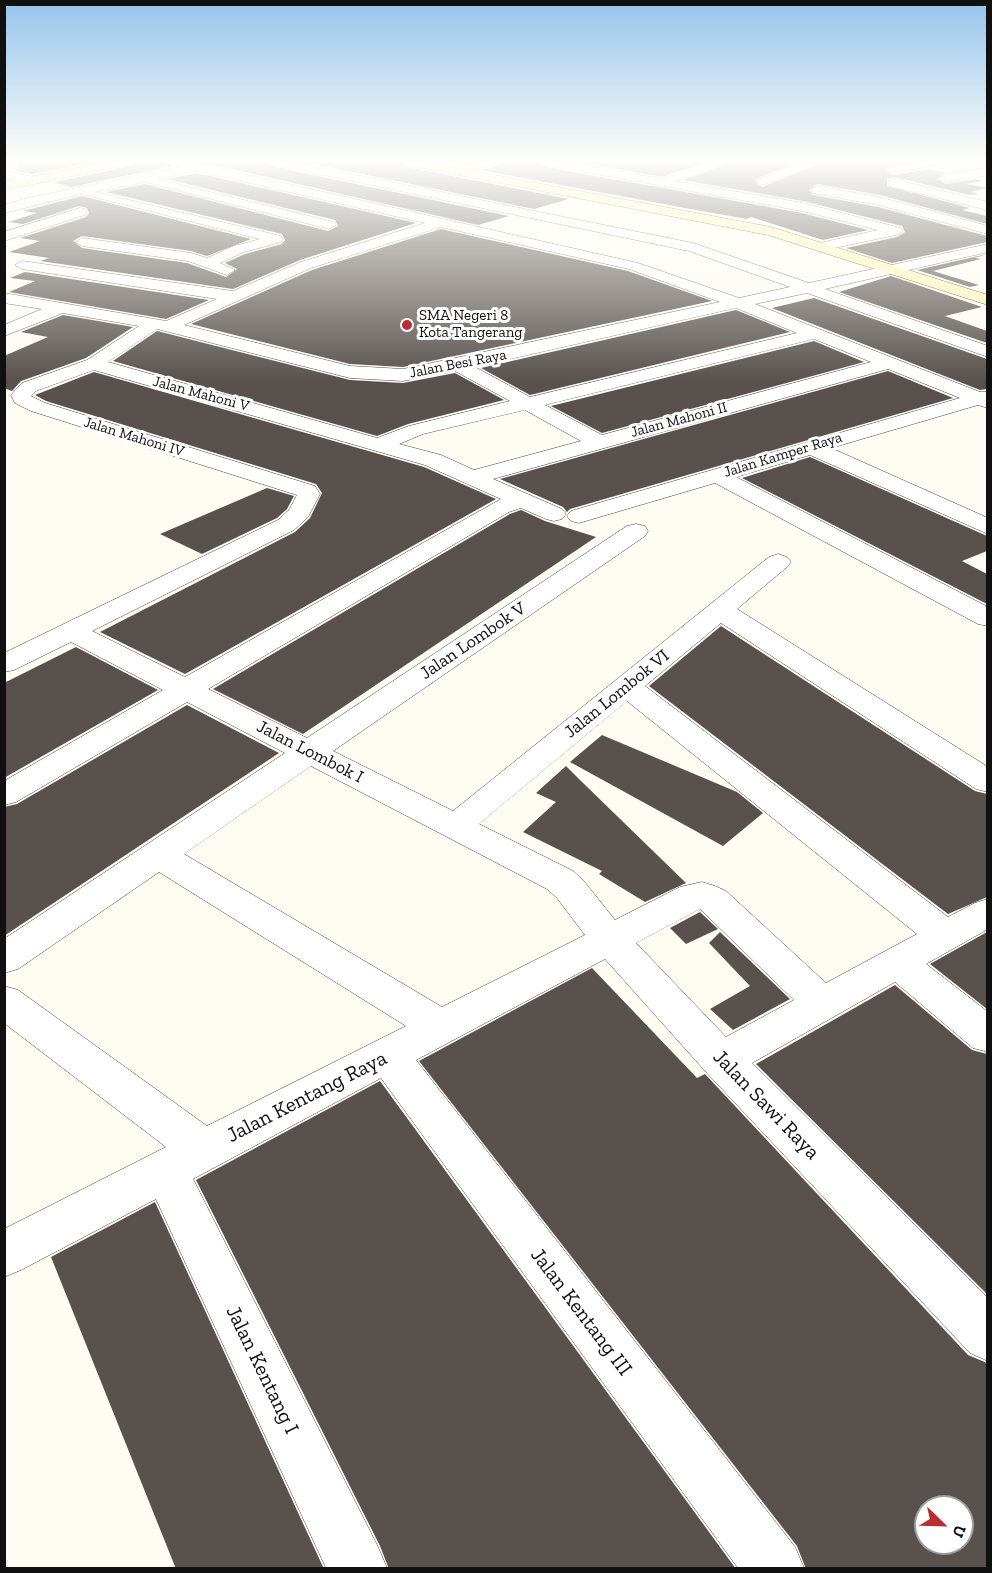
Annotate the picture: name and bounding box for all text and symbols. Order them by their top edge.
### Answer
place label: SMA Negeri 8 Kota Tangerang [419,307,523,342]
marker: SMA Negeri 8 Kota Tangerang [400,318,414,332]
street label: Jalan Besi Raya [408,346,508,382]
street label: Jalan Mahoni V [151,372,251,416]
street label: Jalan Mahoni II [629,398,729,442]
street label: Jalan Mahoni IV [82,413,186,461]
street label: Jalan Kamper Raya [722,428,844,482]
street label: Jalan Lombok V [416,598,530,684]
street label: Jalan Lombok VI [560,645,674,743]
street label: Jalan Lombok I [253,716,367,788]
street label: Jalan Sawi Raya [707,1045,825,1165]
street label: Jalan Kentang Raya [223,1046,391,1148]
street label: Jalan Kentang III [525,1243,637,1381]
street label: Jalan Kentang I [220,1302,304,1438]
north arrow [914,1495,974,1555]
text: U [948,1522,970,1540]

